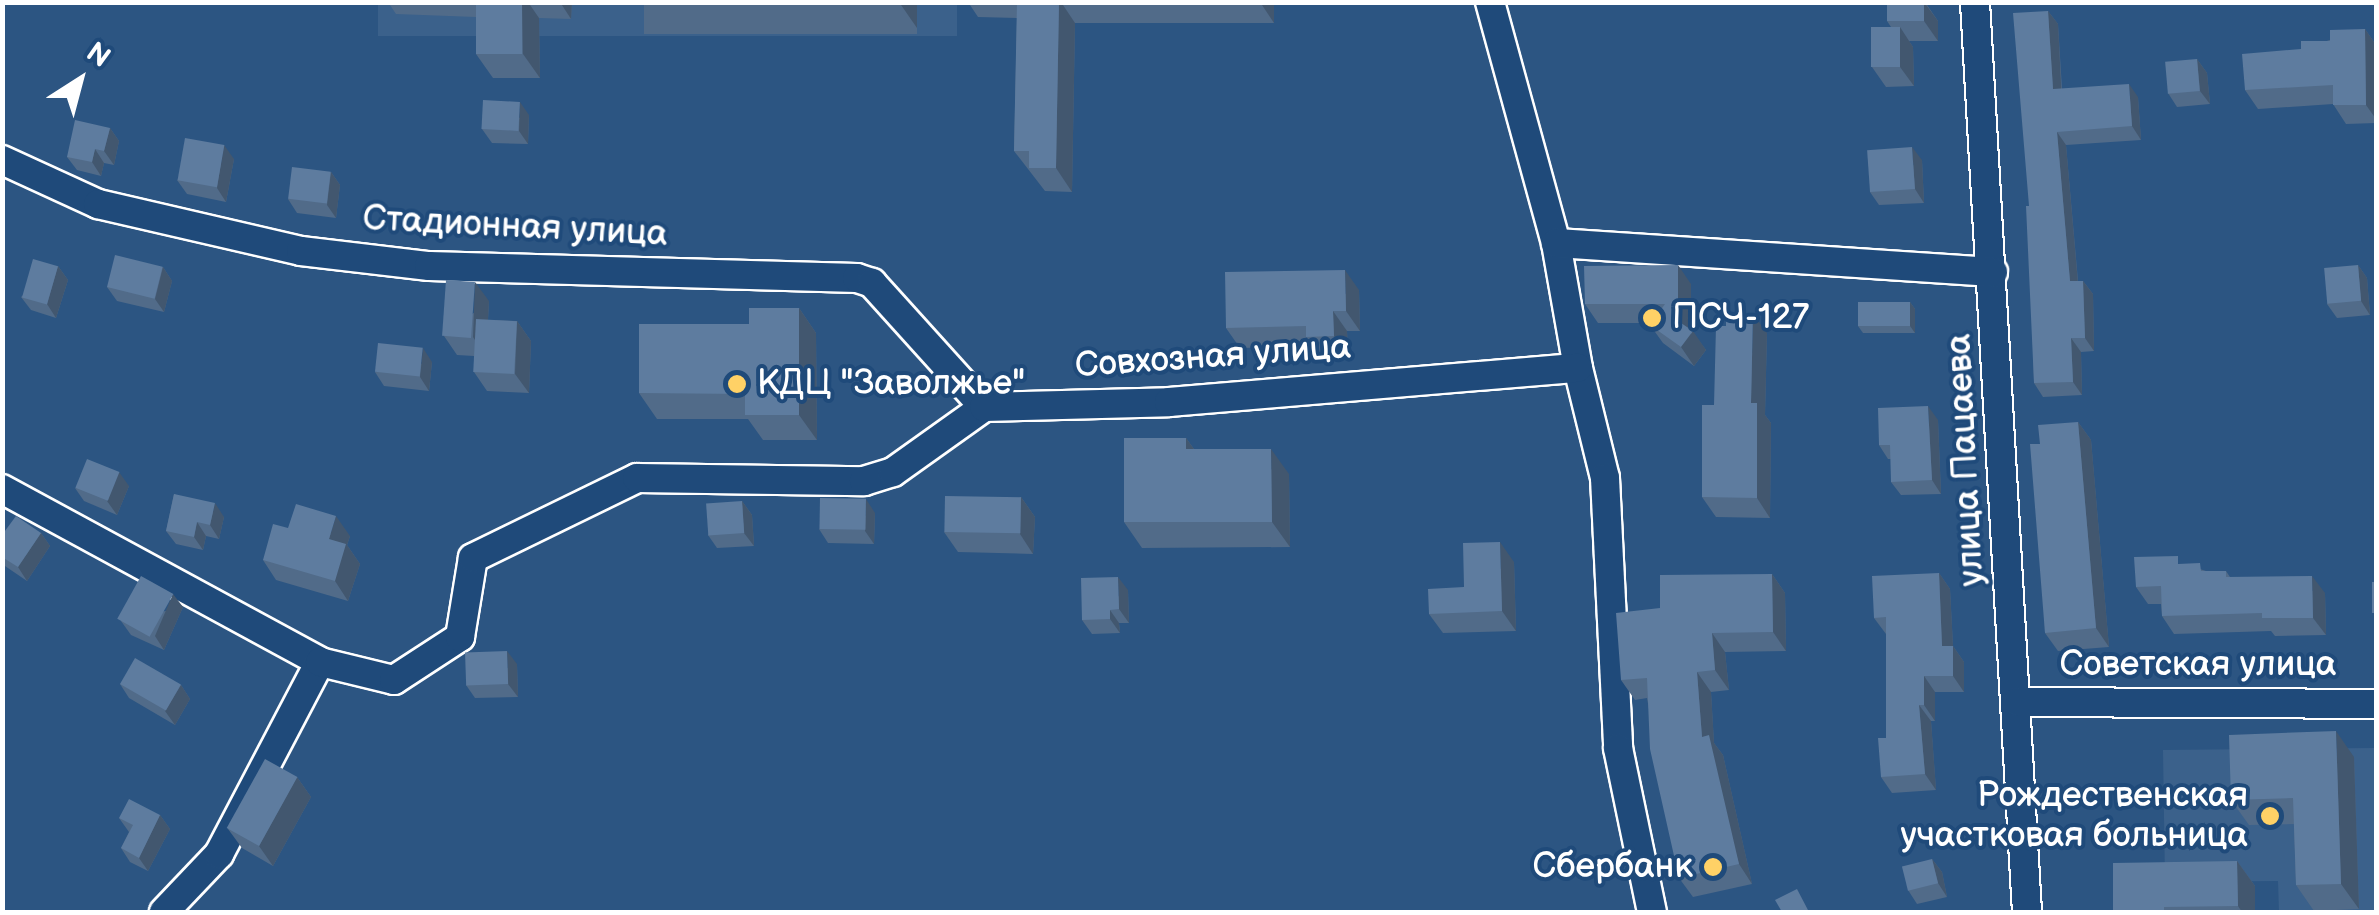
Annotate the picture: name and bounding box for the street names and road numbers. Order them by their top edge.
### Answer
street label: Стадионная улица [362,198,668,256]
street label: Совхозная улица [1074,326,1352,388]
street label: улица Пацаева [1938,333,1994,587]
street label: Советская улица [2060,644,2336,686]

